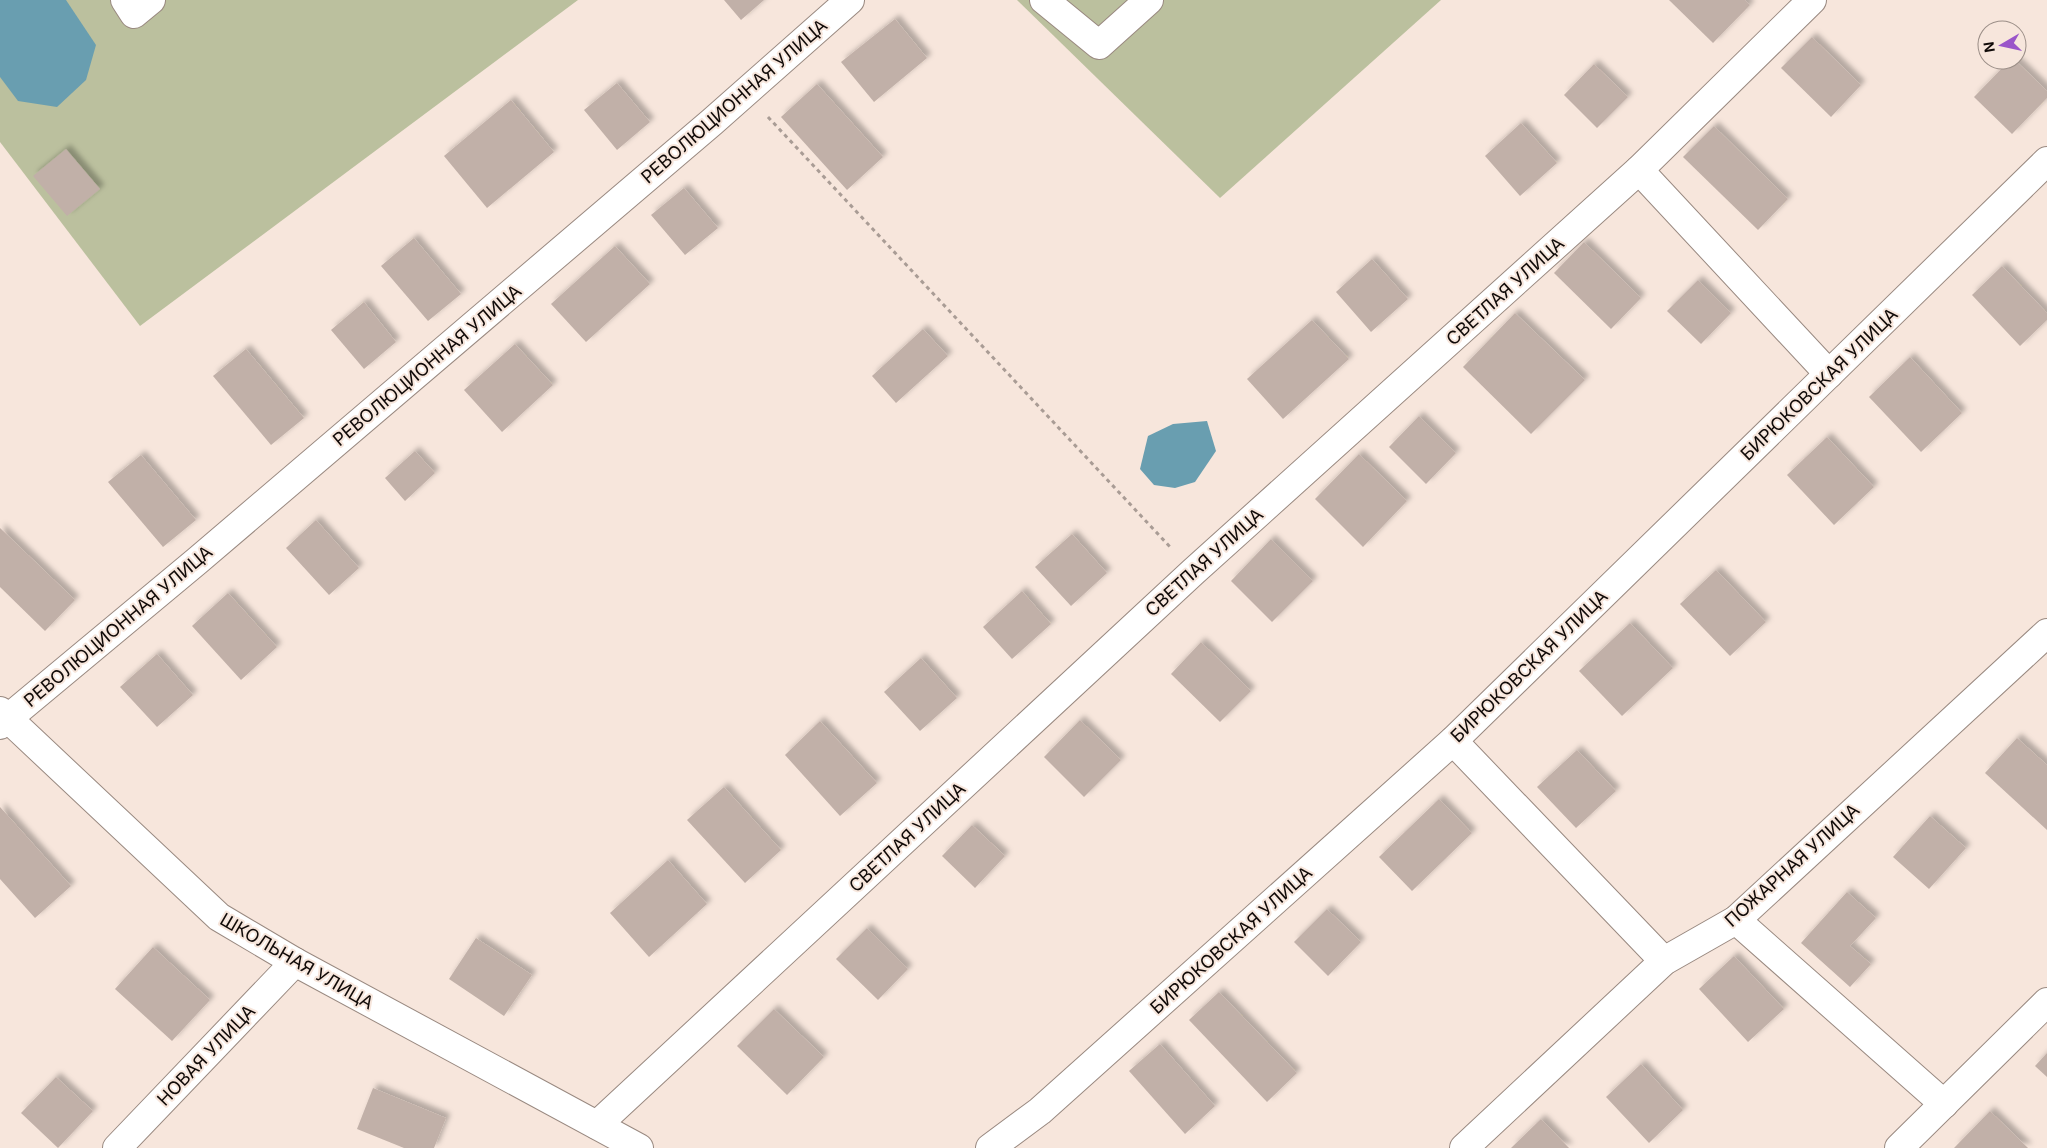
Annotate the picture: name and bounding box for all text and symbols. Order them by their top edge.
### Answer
street label: РЕВОЛЮЦИОННАЯ УЛИЦА [637,15,831,187]
north arrow [1977,20,2027,70]
text: N [1979,41,1998,54]
street label: СВЕТЛАЯ УЛИЦА [1442,233,1568,349]
street label: РЕВОЛЮЦИОННАЯ УЛИЦА [329,280,525,450]
street label: БИРЮКОВСКАЯ УЛИЦА [1736,304,1902,464]
street label: СВЕТЛАЯ УЛИЦА [1141,504,1267,620]
street label: РЕВОЛЮЦИОННАЯ УЛИЦА [20,541,216,711]
street label: БИРЮКОВСКАЯ УЛИЦА [1446,586,1612,746]
street label: СВЕТЛАЯ УЛИЦА [845,778,969,896]
street label: ПОЖАРНАЯ УЛИЦА [1720,799,1864,931]
street label: БИРЮКОВСКАЯ УЛИЦА [1146,862,1316,1018]
street label: ШКОЛЬНАЯ УЛИЦА [216,908,378,1014]
street label: НОВАЯ УЛИЦА [153,1000,259,1110]

